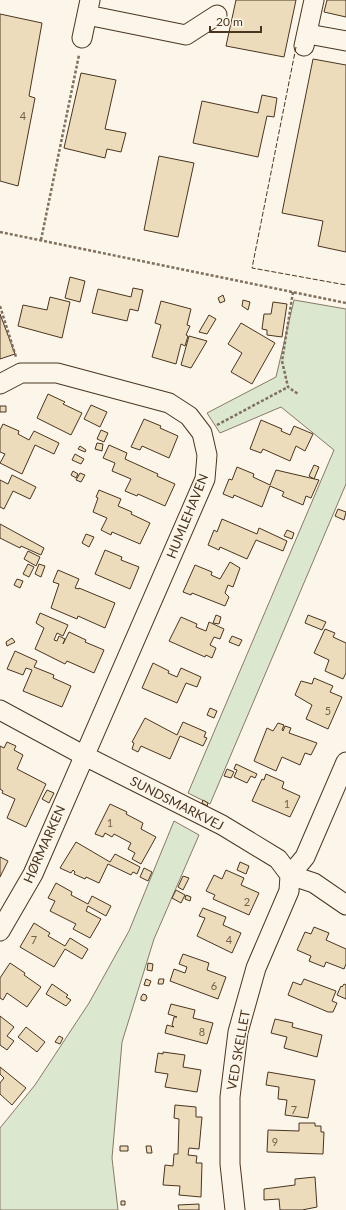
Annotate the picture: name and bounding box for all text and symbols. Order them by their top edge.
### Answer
scale bar [210,8,261,34]
text: 20 m [216,14,243,29]
house number: 4 [20,109,27,122]
street label: HUMLEHAVEN [163,471,211,561]
house number: 5 [325,704,331,717]
street label: SUNDSMARKVEJ [128,773,226,833]
house number: 1 [284,797,290,810]
street label: HØRMARKEN [20,803,68,885]
house number: 1 [107,816,113,829]
house number: 2 [244,895,250,908]
house number: 7 [31,933,37,946]
house number: 4 [226,933,233,946]
house number: 6 [211,979,217,992]
street label: VED SKELLET [223,1008,253,1091]
house number: 8 [199,1025,205,1038]
house number: 7 [291,1103,297,1116]
house number: 9 [272,1135,278,1148]

